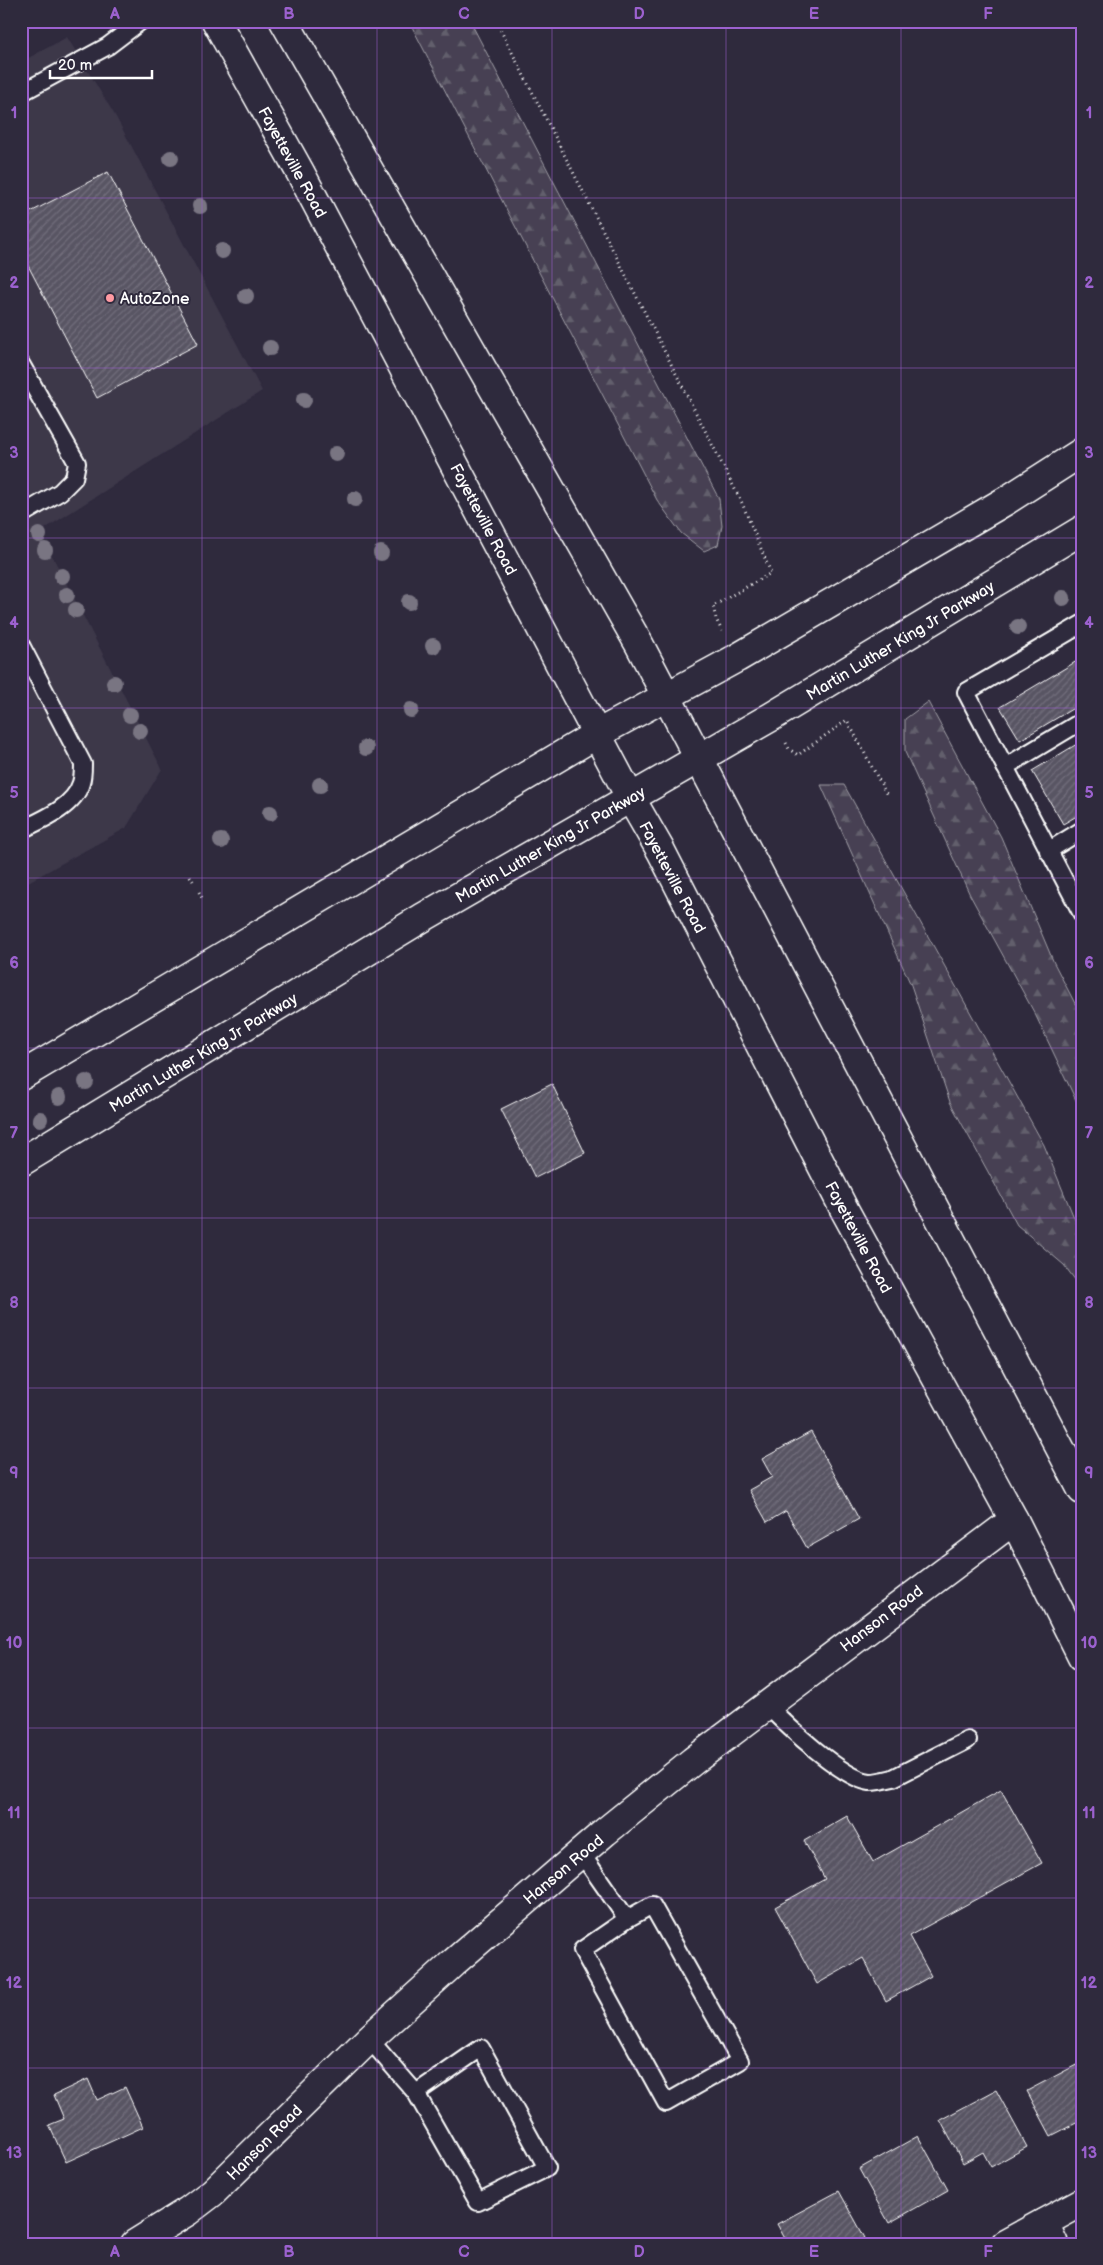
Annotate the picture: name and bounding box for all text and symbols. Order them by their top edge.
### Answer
text: A [109,5,120,24]
text: B [283,5,295,24]
text: C [458,5,470,24]
text: D [633,5,645,24]
text: E [809,5,819,24]
text: F [983,5,993,24]
scale bar [50,48,152,80]
text: 20 m [58,56,92,75]
text: 1 [11,104,17,123]
street label: Fayetteville Road [253,104,330,221]
text: 1 [1086,104,1092,123]
text: 2 [9,274,19,293]
text: 2 [1084,274,1094,293]
place label: AutoZone [120,290,190,309]
marker: AutoZone [104,292,116,304]
text: 3 [9,444,19,463]
text: 3 [1084,444,1094,463]
street label: Fayetteville Road [445,461,520,579]
street label: Martin Luther King Jr Parkway [803,577,999,705]
text: 4 [9,614,19,633]
text: 4 [1084,614,1094,633]
street label: Martin Luther King Jr Parkway [453,783,650,907]
text: 5 [9,784,19,803]
text: 5 [1084,784,1094,803]
street label: Fayetteville Road [634,819,709,937]
text: 6 [9,954,19,973]
text: 6 [1084,954,1094,973]
street label: Martin Luther King Jr Parkway [106,989,302,1117]
text: 7 [10,1124,19,1143]
text: 7 [1085,1124,1094,1143]
street label: Fayetteville Road [820,1179,895,1297]
text: 8 [9,1294,19,1313]
text: 8 [1084,1294,1094,1313]
text: 9 [9,1464,19,1483]
text: 9 [1084,1464,1094,1483]
street label: Hanson Road [837,1582,927,1657]
text: 10 [6,1634,22,1653]
text: 10 [1081,1634,1097,1653]
text: 11 [7,1804,21,1823]
text: 11 [1082,1804,1096,1823]
street label: Hanson Road [520,1831,608,1909]
text: 12 [6,1974,23,1993]
text: 12 [1081,1974,1098,1993]
street label: Hanson Road [223,2101,307,2185]
text: 13 [6,2144,22,2163]
text: 13 [1081,2144,1097,2163]
text: A [109,2243,120,2262]
text: B [283,2243,295,2262]
text: C [458,2243,470,2262]
text: D [633,2243,645,2262]
text: E [809,2243,819,2262]
text: F [983,2243,993,2262]

